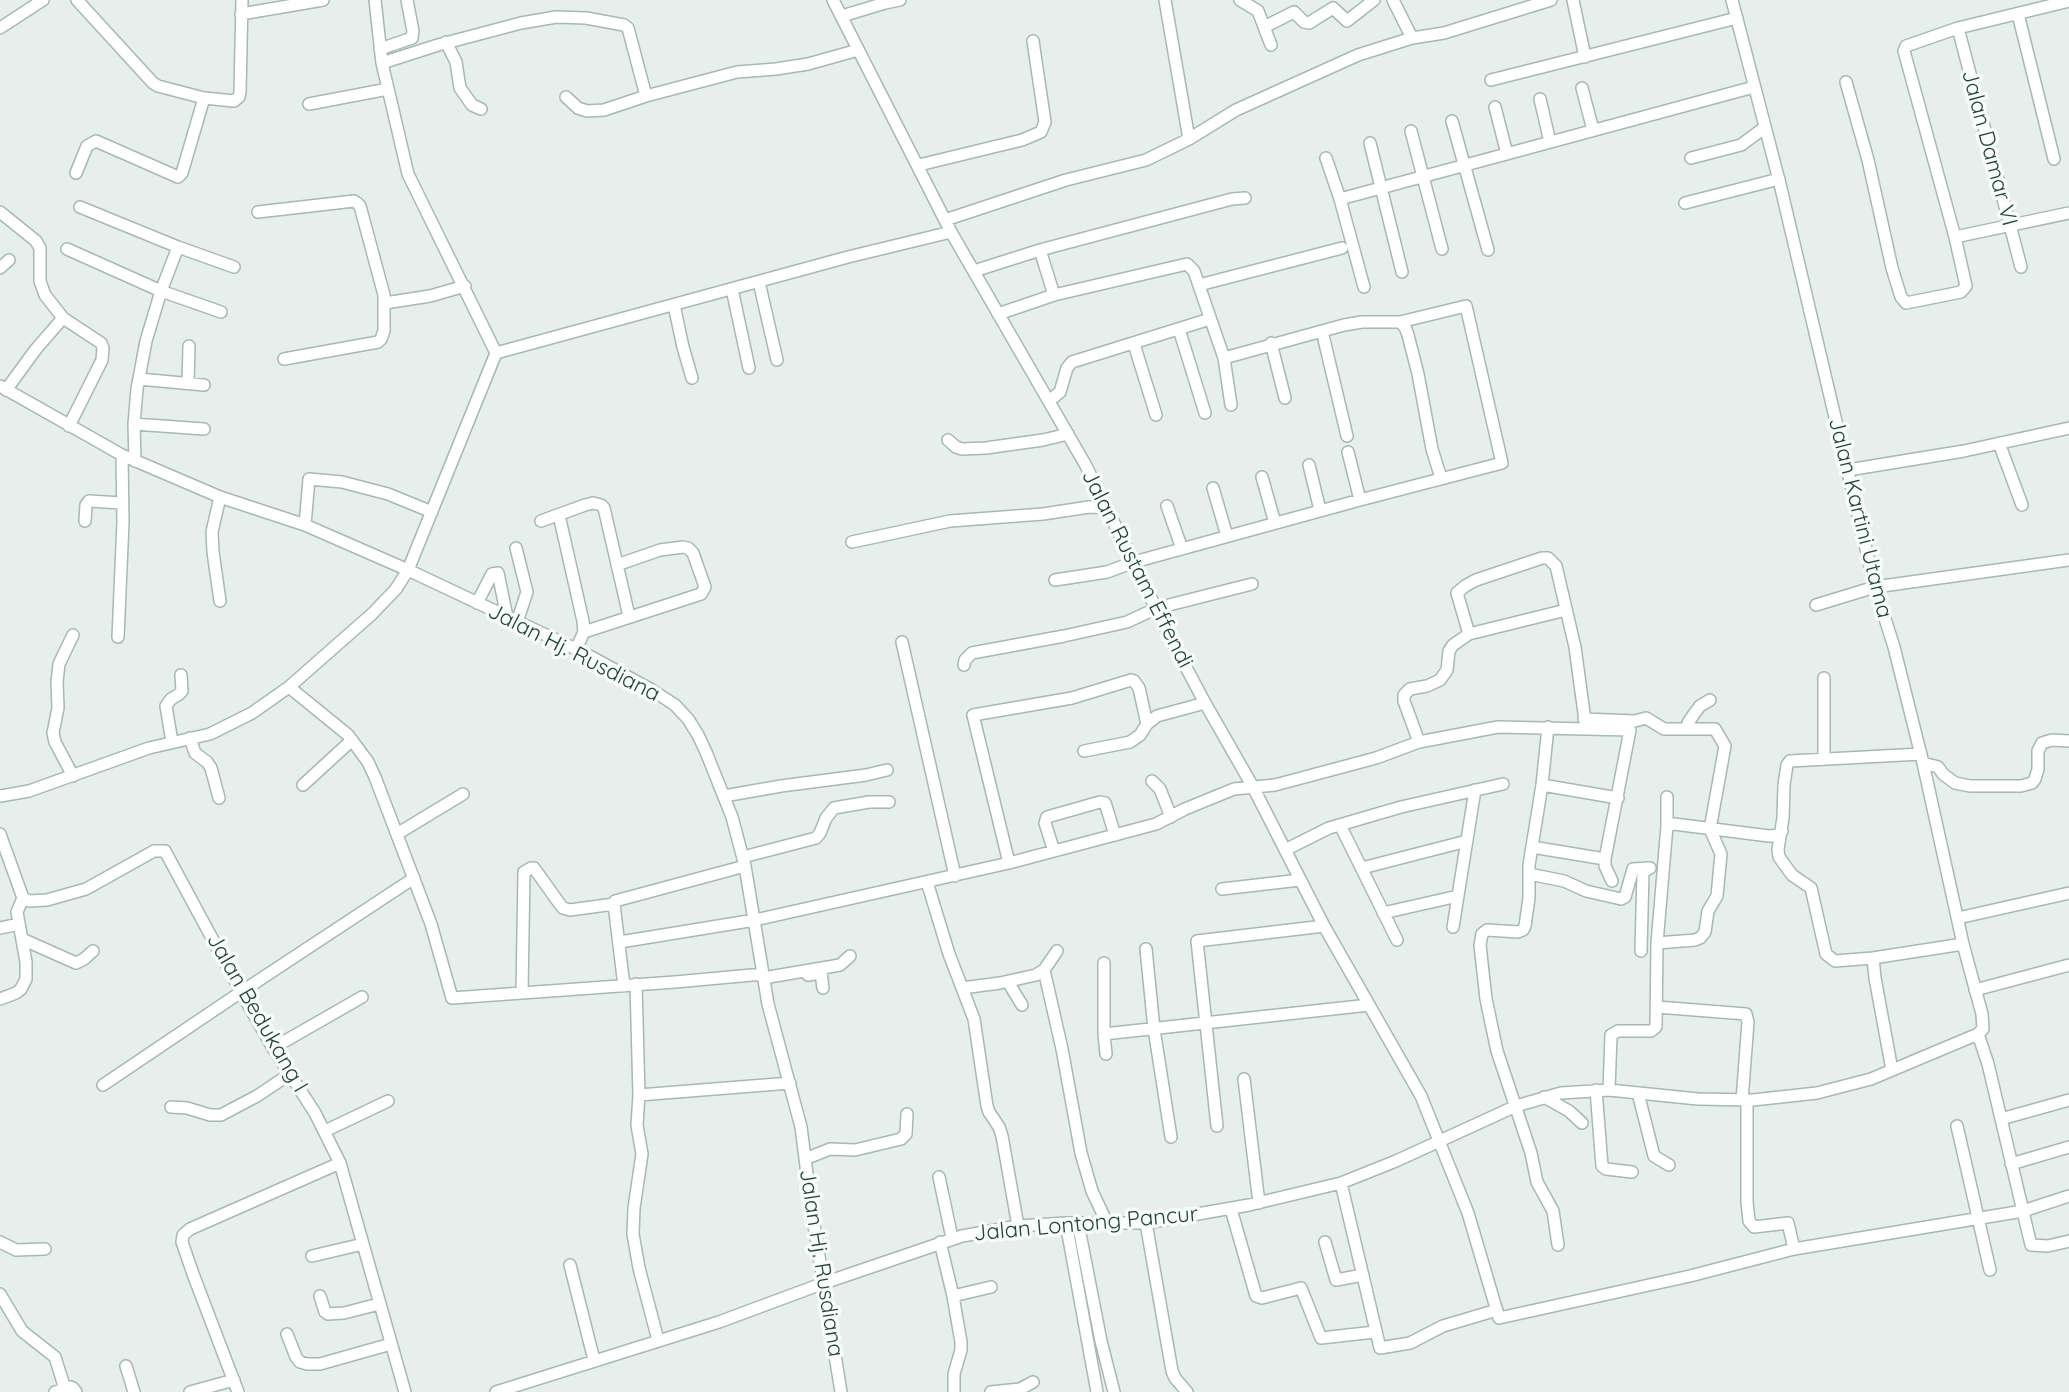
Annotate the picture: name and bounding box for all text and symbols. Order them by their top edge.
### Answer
street label: Jalan Damar VI [1956,67,2022,229]
street label: Jalan Kartini Utama [1822,415,1898,621]
street label: Jalan Rustam Effendi [1076,466,1198,672]
street label: Jalan Hj. Rusdiana [484,598,664,708]
street label: Jalan Bedukang I [201,929,313,1097]
street label: Jalan Hj. Rusdiana [793,1167,849,1359]
street label: Jalan Lontong Pancur [973,1201,1199,1247]

